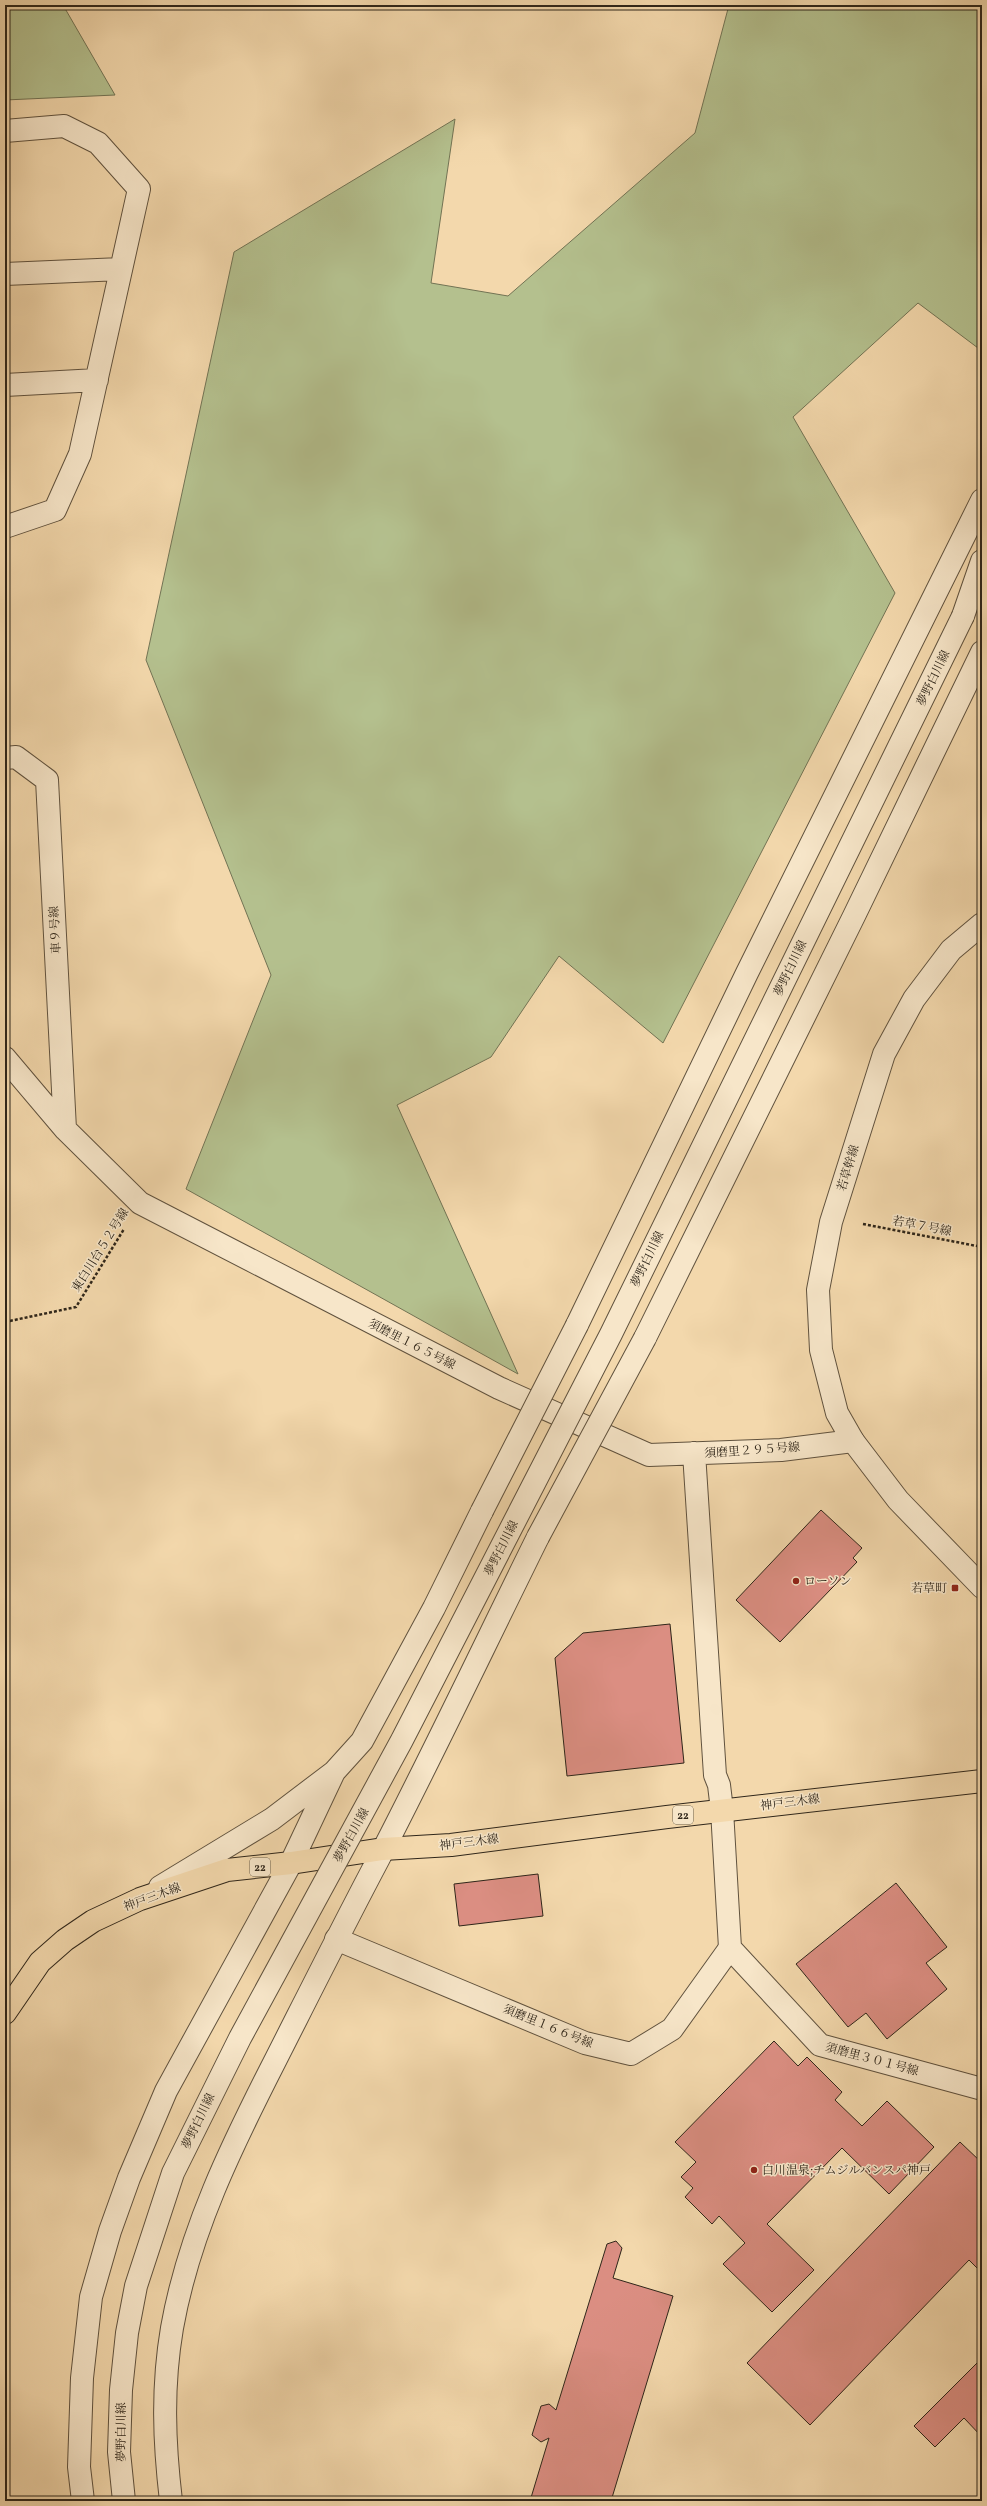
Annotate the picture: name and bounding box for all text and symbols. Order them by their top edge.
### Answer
street label: 夢野白川線 [914,648,954,709]
street label: 車９号線 [47,906,65,954]
street label: 夢野白川線 [771,938,811,999]
street label: 若草幹線 [834,1143,864,1194]
street label: 東白川台５２号線 [69,1206,133,1295]
street label: 若草７号線 [891,1213,953,1241]
street label: 夢野白川線 [628,1229,668,1290]
street label: 須磨里１６５号線 [365,1316,458,1374]
street label: 須磨里２９５号線 [704,1440,801,1462]
street label: 夢野白川線 [481,1518,523,1579]
place label: ローソン [804,1574,852,1590]
marker: ローソン [791,1576,801,1586]
place label: 若草町 [911,1581,947,1597]
marker: 若草町 [950,1583,960,1593]
street label: 神戸三木線 [759,1791,821,1815]
street label: 夢野白川線 [330,1805,373,1866]
road number: 22 [673,1806,693,1824]
street label: 神戸三木線 [438,1831,500,1855]
road number: 22 [250,1858,270,1876]
street label: 神戸三木線 [121,1880,183,1916]
street label: 須磨里１６６号線 [500,2002,595,2052]
street label: 須磨里３０１号線 [823,2040,920,2080]
street label: 夢野白川線 [179,2091,219,2152]
place label: 白川温泉;チムジルバンスパ神戸 [762,2163,931,2179]
marker: 白川温泉;チムジルバンスパ神戸 [749,2165,759,2175]
street label: 夢野白川線 [114,2402,130,2462]

